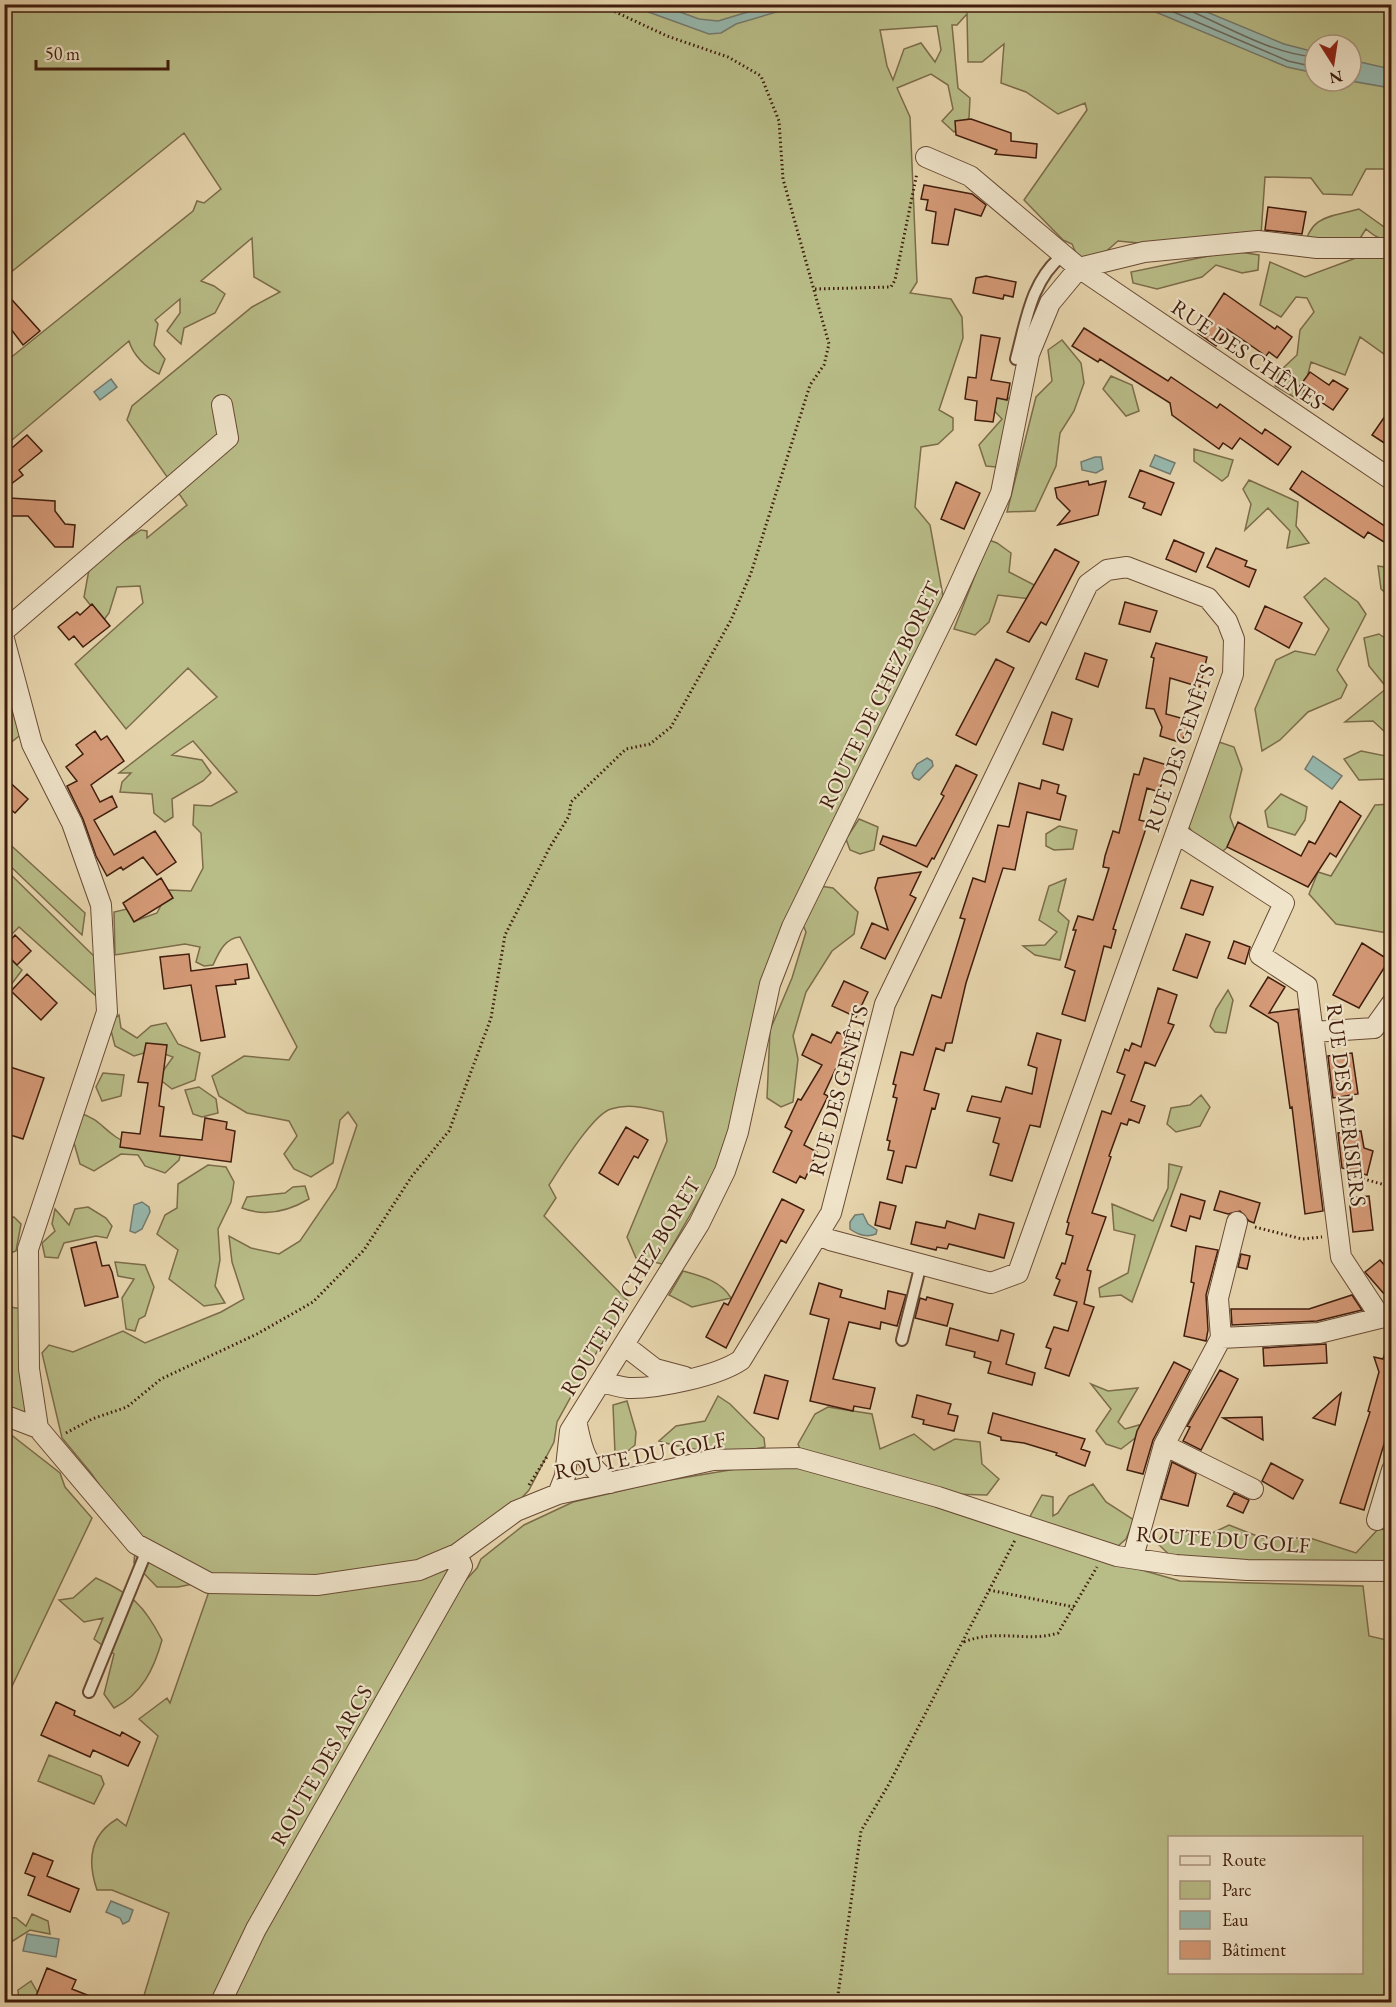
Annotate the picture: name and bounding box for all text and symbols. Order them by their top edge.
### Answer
scale bar [36,33,168,71]
north arrow [1303,33,1363,93]
text: 50 m [45,42,80,65]
text: N [1327,66,1345,89]
street label: RUE DES CHÊNES [1166,293,1330,416]
street label: ROUTE DE CHEZ BORET [812,576,947,814]
street label: RUE DES GENÊTS [1137,660,1222,836]
street label: RUE DES GENÊTS [802,1002,875,1179]
street label: RUE DES MERISIERS [1320,1002,1373,1208]
street label: ROUTE DE CHEZ BORET [554,1172,707,1401]
street label: ROUTE DU GOLF [552,1425,728,1486]
street label: ROUTE DU GOLF [1135,1519,1311,1560]
street label: ROUTE DES ARCS [264,1680,379,1851]
legend [1168,1836,1363,1974]
text: Route [1222,1848,1266,1871]
text: Parc [1222,1878,1252,1901]
text: Eau [1222,1908,1249,1931]
text: Bâtiment [1222,1938,1286,1961]

